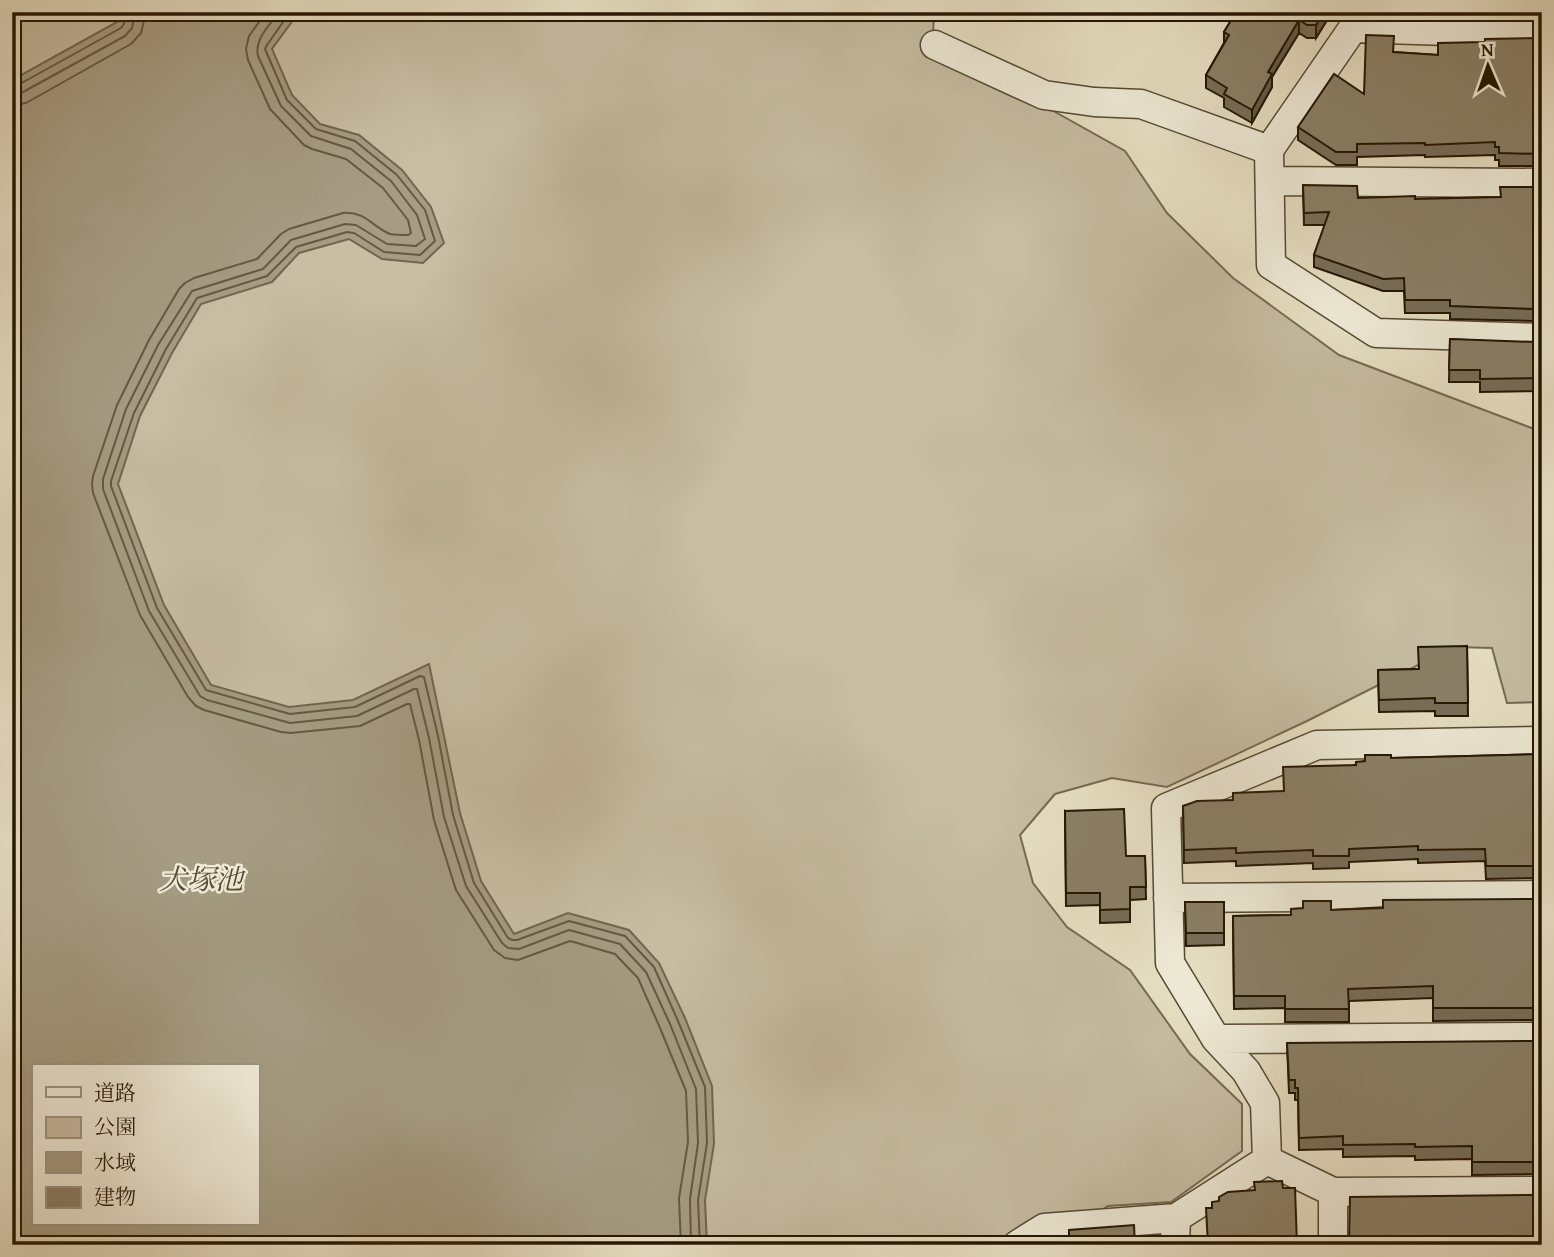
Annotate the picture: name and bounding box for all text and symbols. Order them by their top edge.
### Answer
north arrow [1452,32,1522,102]
text: N [1481,35,1495,63]
water label: 犬塚池 [159,858,246,899]
legend [32,1064,259,1226]
text: 道路 [94,1077,136,1108]
text: 公園 [94,1111,136,1142]
text: 水域 [94,1147,136,1178]
text: 建物 [94,1181,136,1212]

